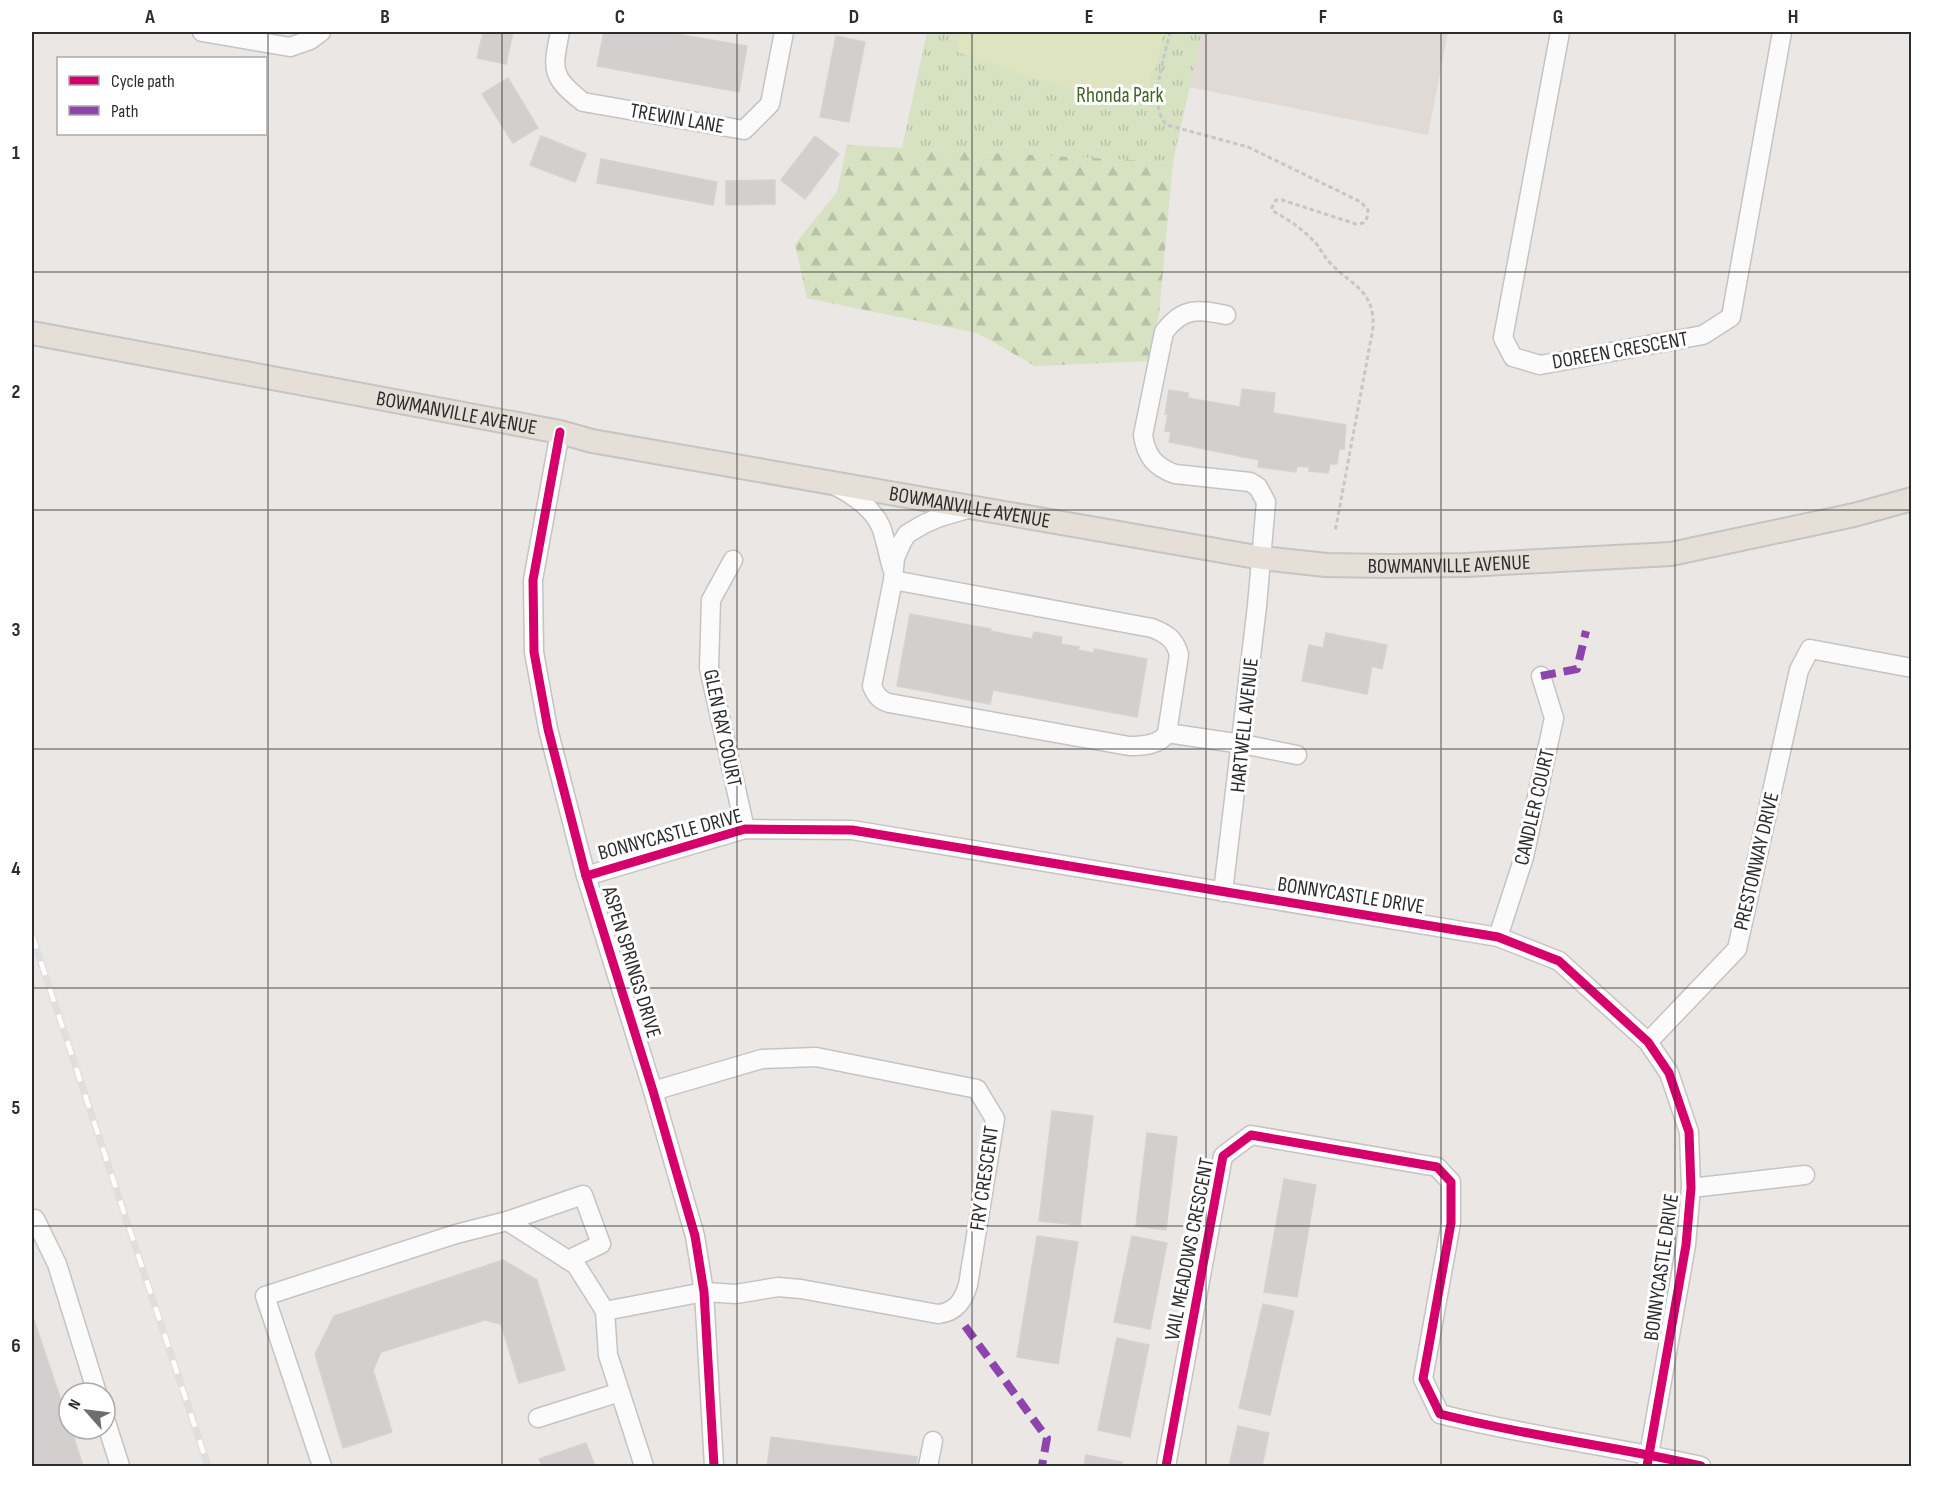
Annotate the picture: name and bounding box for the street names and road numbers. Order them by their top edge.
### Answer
street label: TREWIN LANE [628,98,726,139]
street label: DOREEN CRESCENT [1550,326,1690,375]
street label: BOWMANVILLE AVENUE [374,386,539,440]
street label: BOWMANVILLE AVENUE [887,481,1052,534]
street label: BOWMANVILLE AVENUE [1367,550,1531,579]
street label: HARTWELL AVENUE [1225,657,1264,794]
street label: GLEN RAY COURT [698,667,747,790]
street label: CANDLER COURT [1509,746,1560,868]
street label: PRESTONWAY DRIVE [1728,790,1785,933]
street label: BONNYCASTLE DRIVE [595,803,745,866]
street label: BONNYCASTLE DRIVE [1276,872,1426,919]
street label: ASPEN SPRINGS DRIVE [596,882,666,1041]
street label: FRY CRESCENT [965,1124,1004,1232]
street label: VAIL MEADOWS CRESCENT [1160,1155,1220,1342]
street label: BONNYCASTLE DRIVE [1639,1192,1684,1342]

